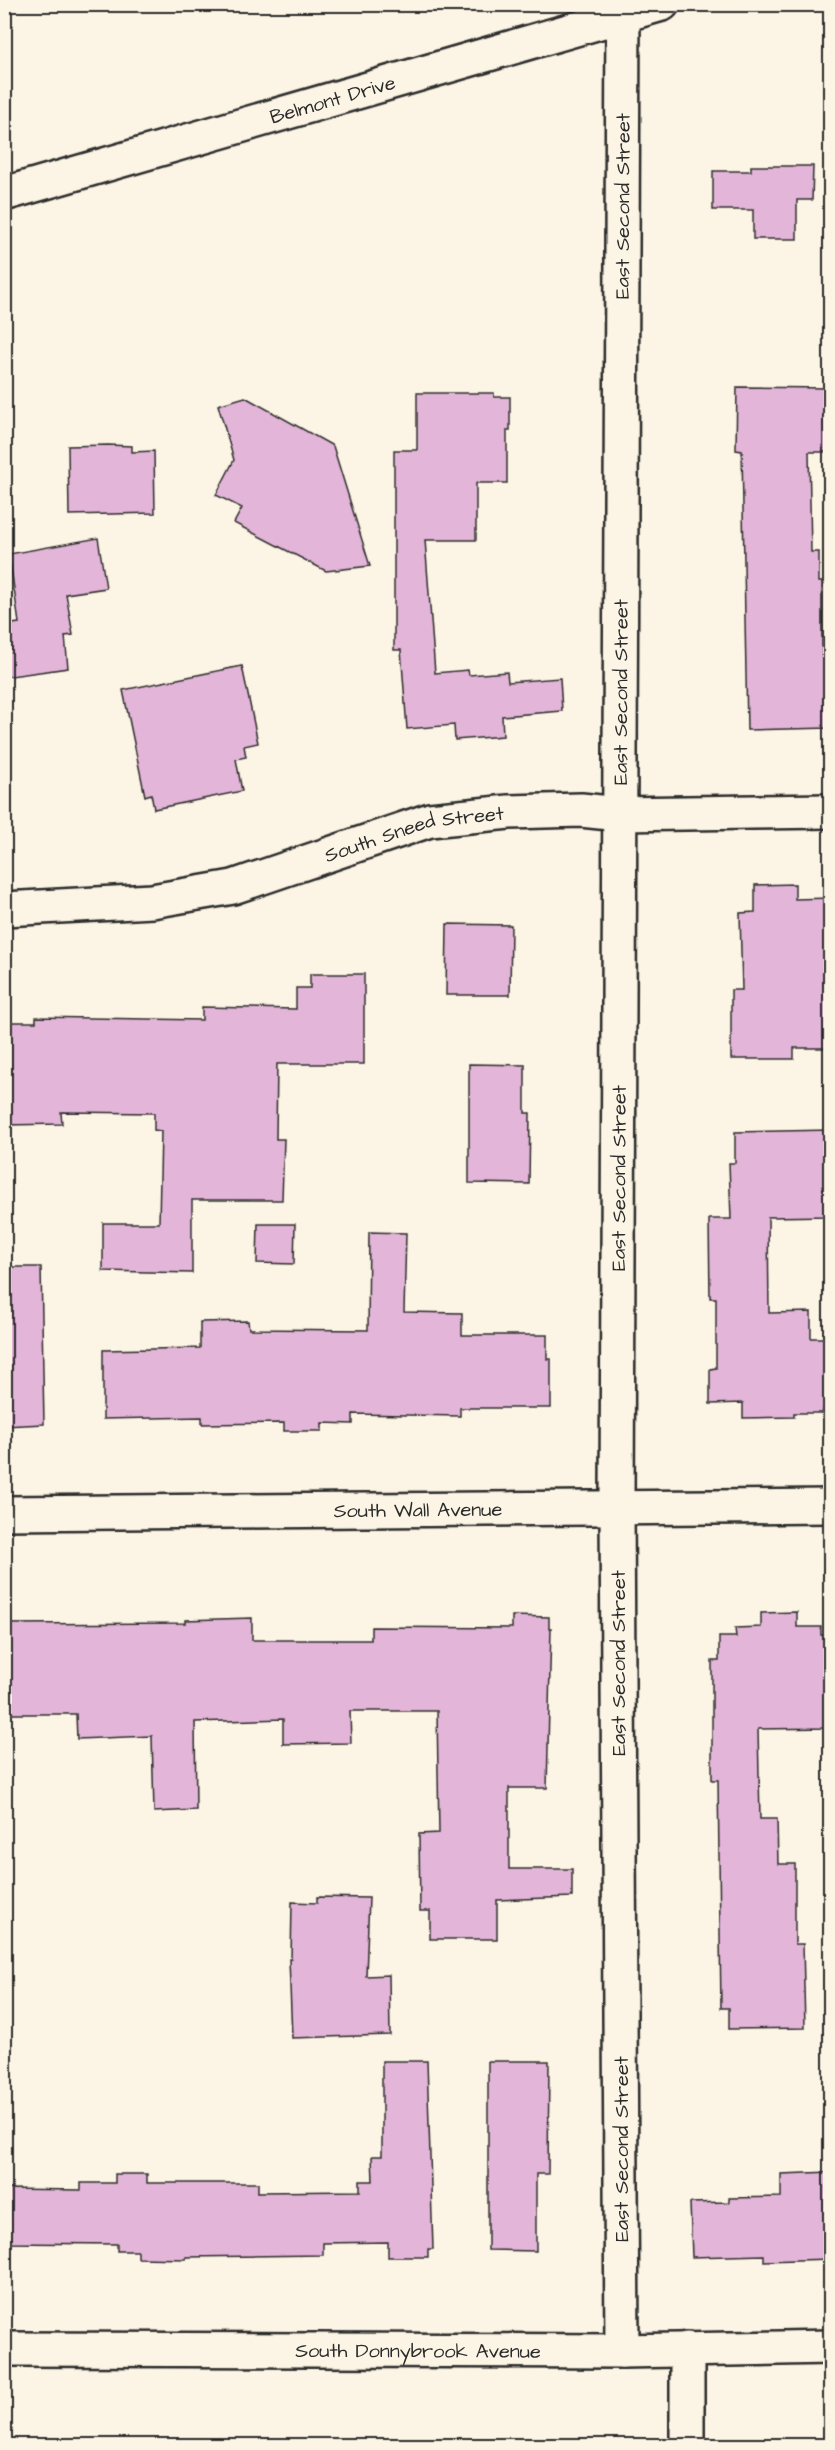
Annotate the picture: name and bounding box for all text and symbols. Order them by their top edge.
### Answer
street label: Belmont Drive [267,69,399,131]
street label: East Second Street [609,113,638,299]
street label: East Second Street [607,599,636,785]
street label: South Sneed Street [321,800,505,870]
street label: East Second Street [605,1085,634,1271]
street label: South Wall Avenue [334,1496,503,1525]
street label: East Second Street [605,1570,633,1756]
street label: East Second Street [608,2056,636,2242]
street label: South Donnybrook Avenue [295,2337,541,2366]

